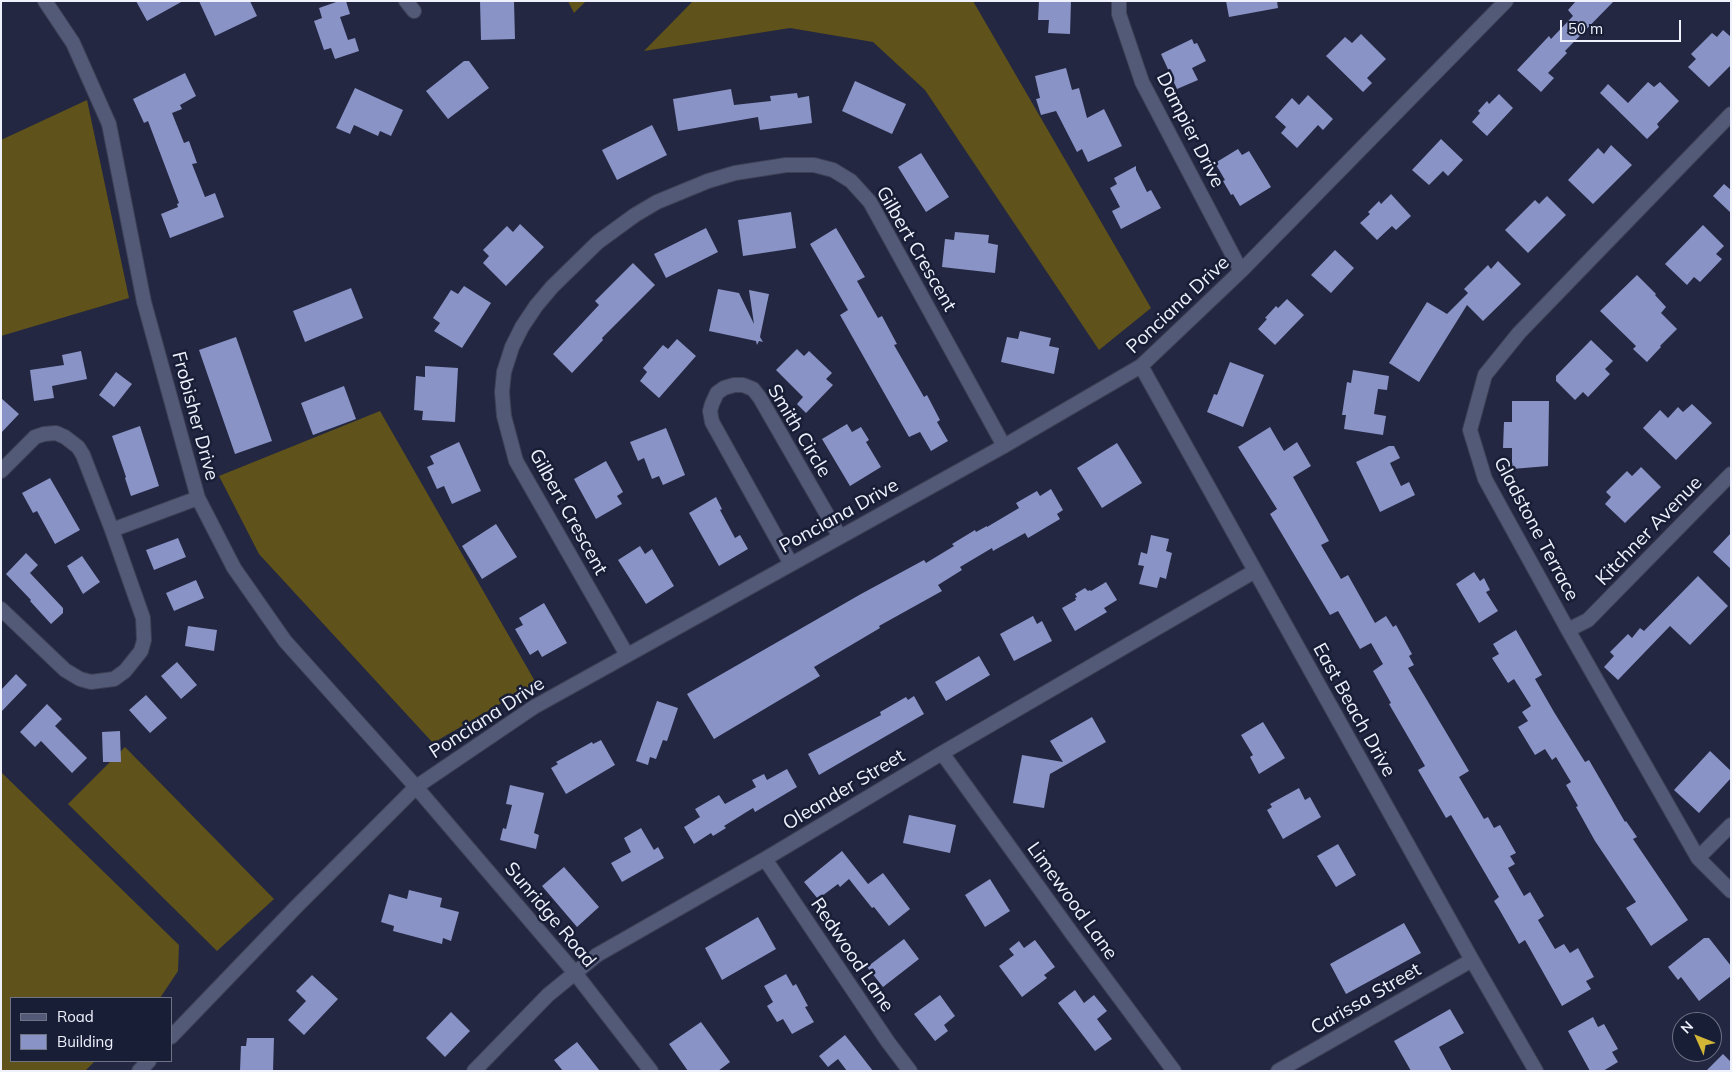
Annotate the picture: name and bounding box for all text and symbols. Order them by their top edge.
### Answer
scale bar [1562,10,1683,42]
text: 50 m [1568,19,1603,38]
street label: Dampier Drive [1151,69,1229,191]
street label: Gilbert Crescent [871,182,961,316]
street label: Ponciana Drive [1122,251,1234,359]
street label: Frobisher Drive [167,349,223,483]
street label: Smith Circle [762,380,836,482]
street label: Gilbert Crescent [524,445,612,579]
street label: Gladstone Terrace [1489,453,1583,605]
street label: Kitchner Avenue [1591,472,1707,590]
street label: Ponciana Drive [775,474,903,558]
street label: East Beach Drive [1308,639,1400,781]
street label: Ponciana Drive [425,672,549,764]
street label: Oleander Street [779,745,909,835]
street label: Limewood Lane [1022,838,1122,964]
street label: Sunridge Road [499,858,601,972]
street label: Redwood Lane [806,894,898,1016]
street label: Carissa Street [1307,958,1425,1040]
legend [10,997,172,1062]
text: Road [57,1007,94,1026]
north arrow [1672,1012,1722,1062]
text: N [1677,1017,1697,1037]
text: Building [57,1032,113,1051]

